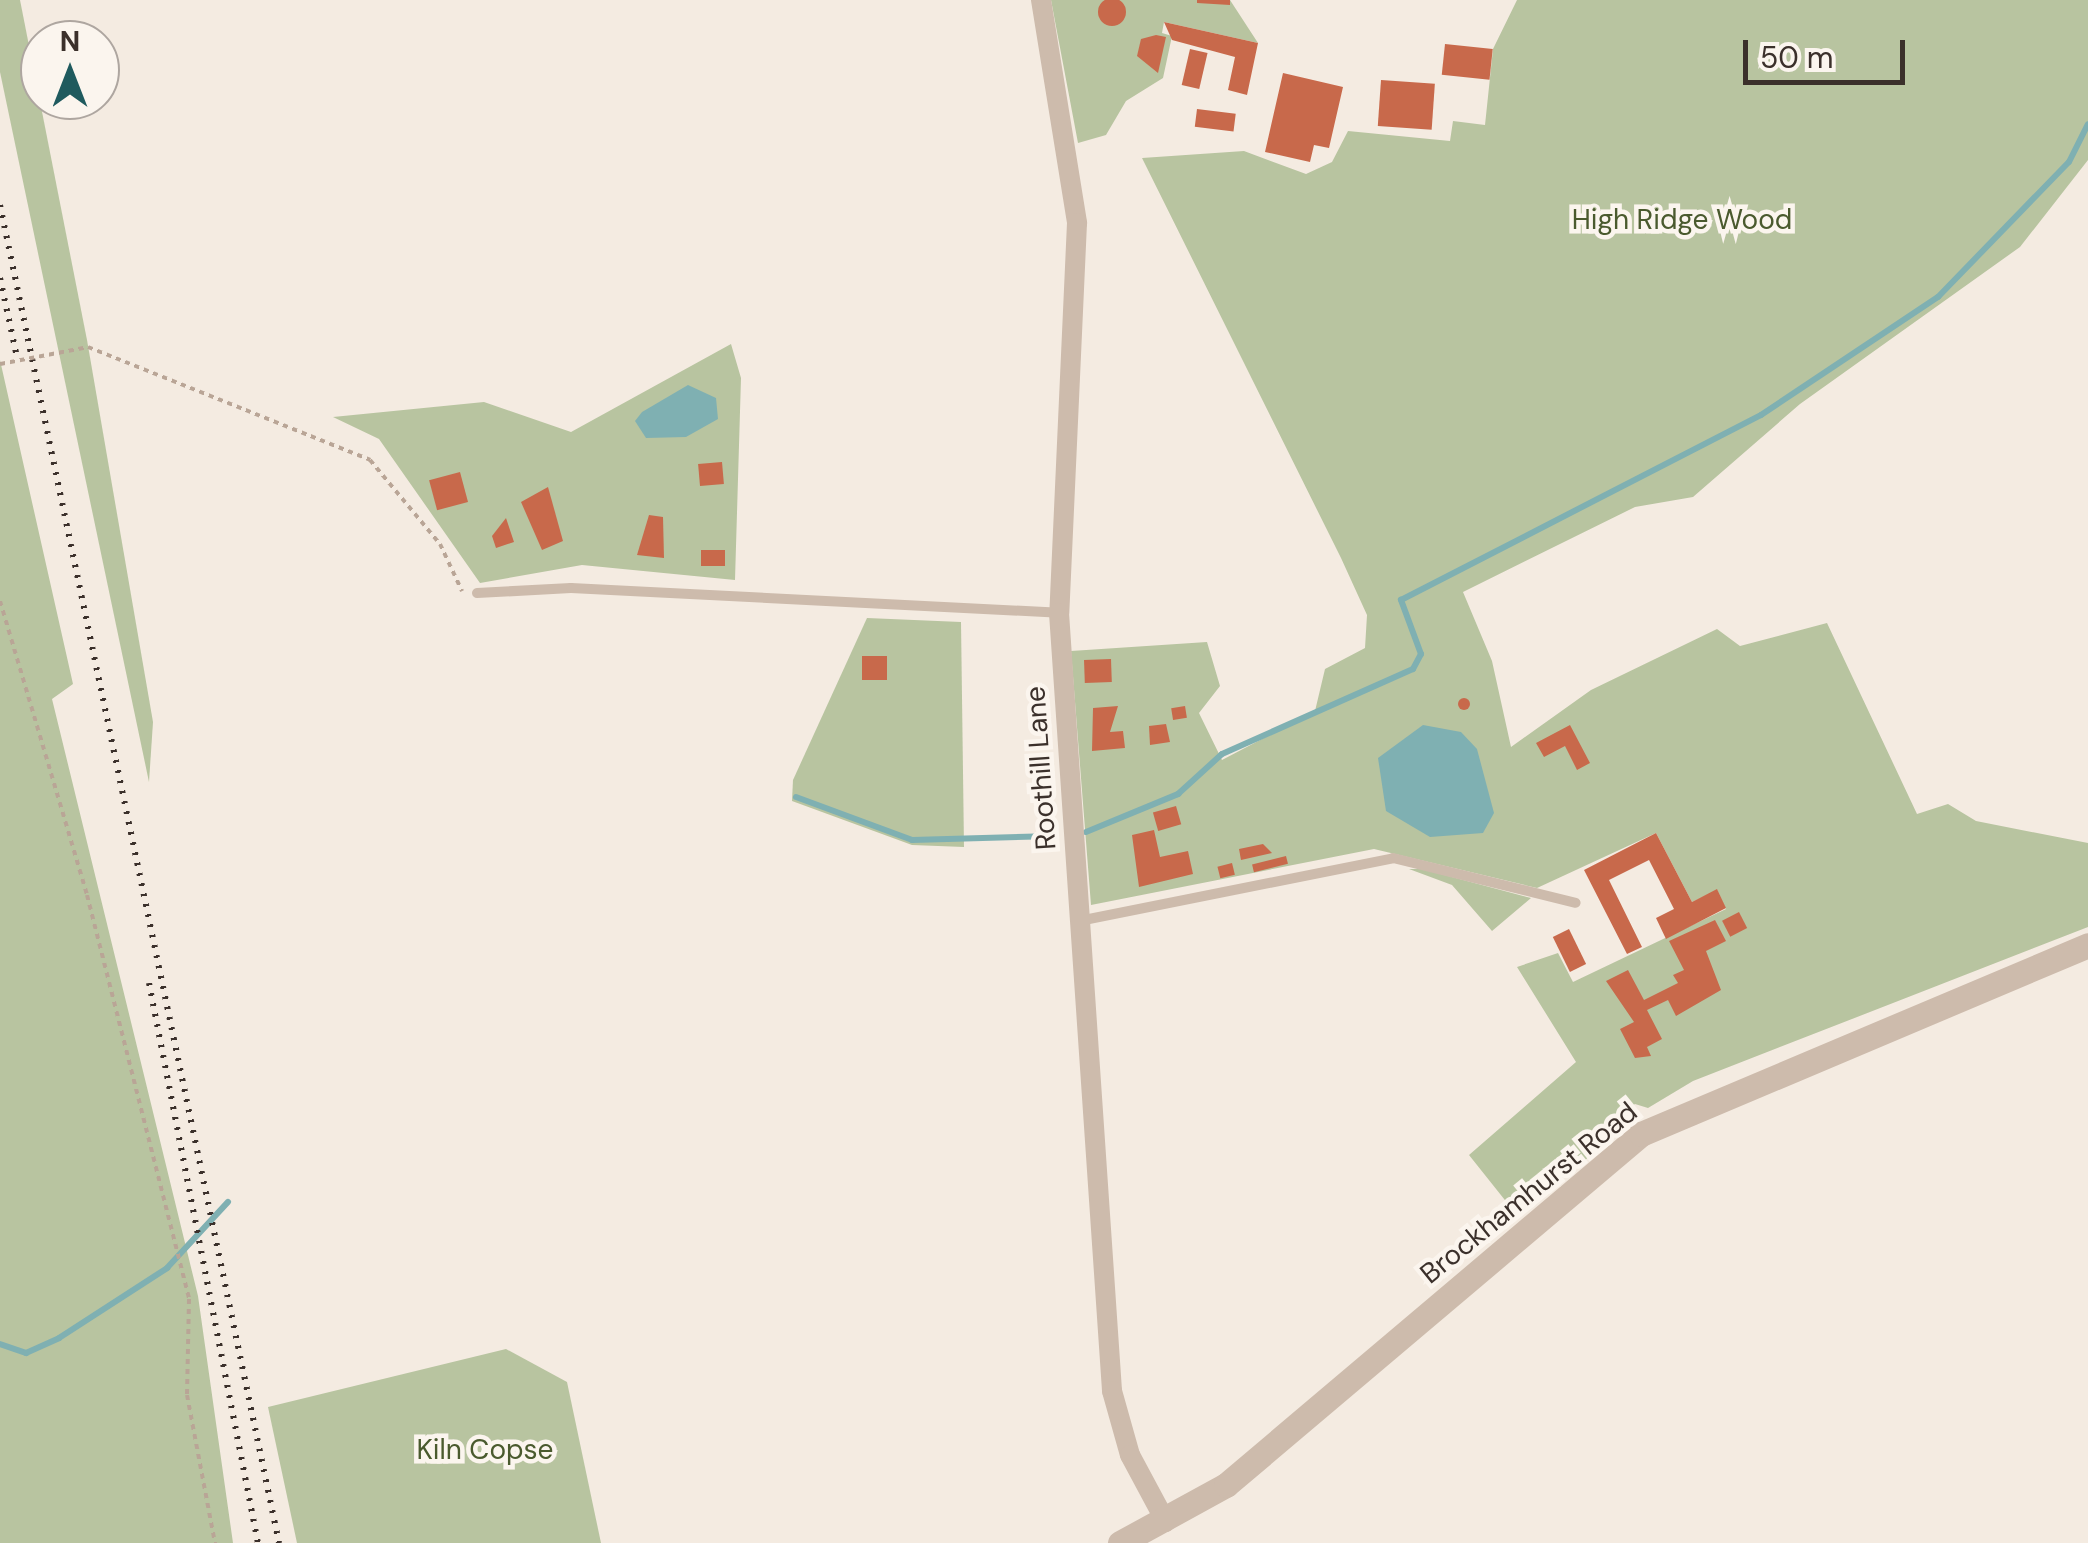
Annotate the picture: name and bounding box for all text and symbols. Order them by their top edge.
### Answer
north arrow [20,20,120,120]
scale bar [1748,20,1910,82]
text: N [60,23,80,60]
text: 50 m [1760,38,1834,77]
park label: High Ridge Wood [1572,203,1792,237]
street label: Roothill Lane [1019,685,1063,851]
street label: Brockhamhurst Road [1414,1095,1644,1291]
park label: Kiln Copse [416,1433,554,1467]

